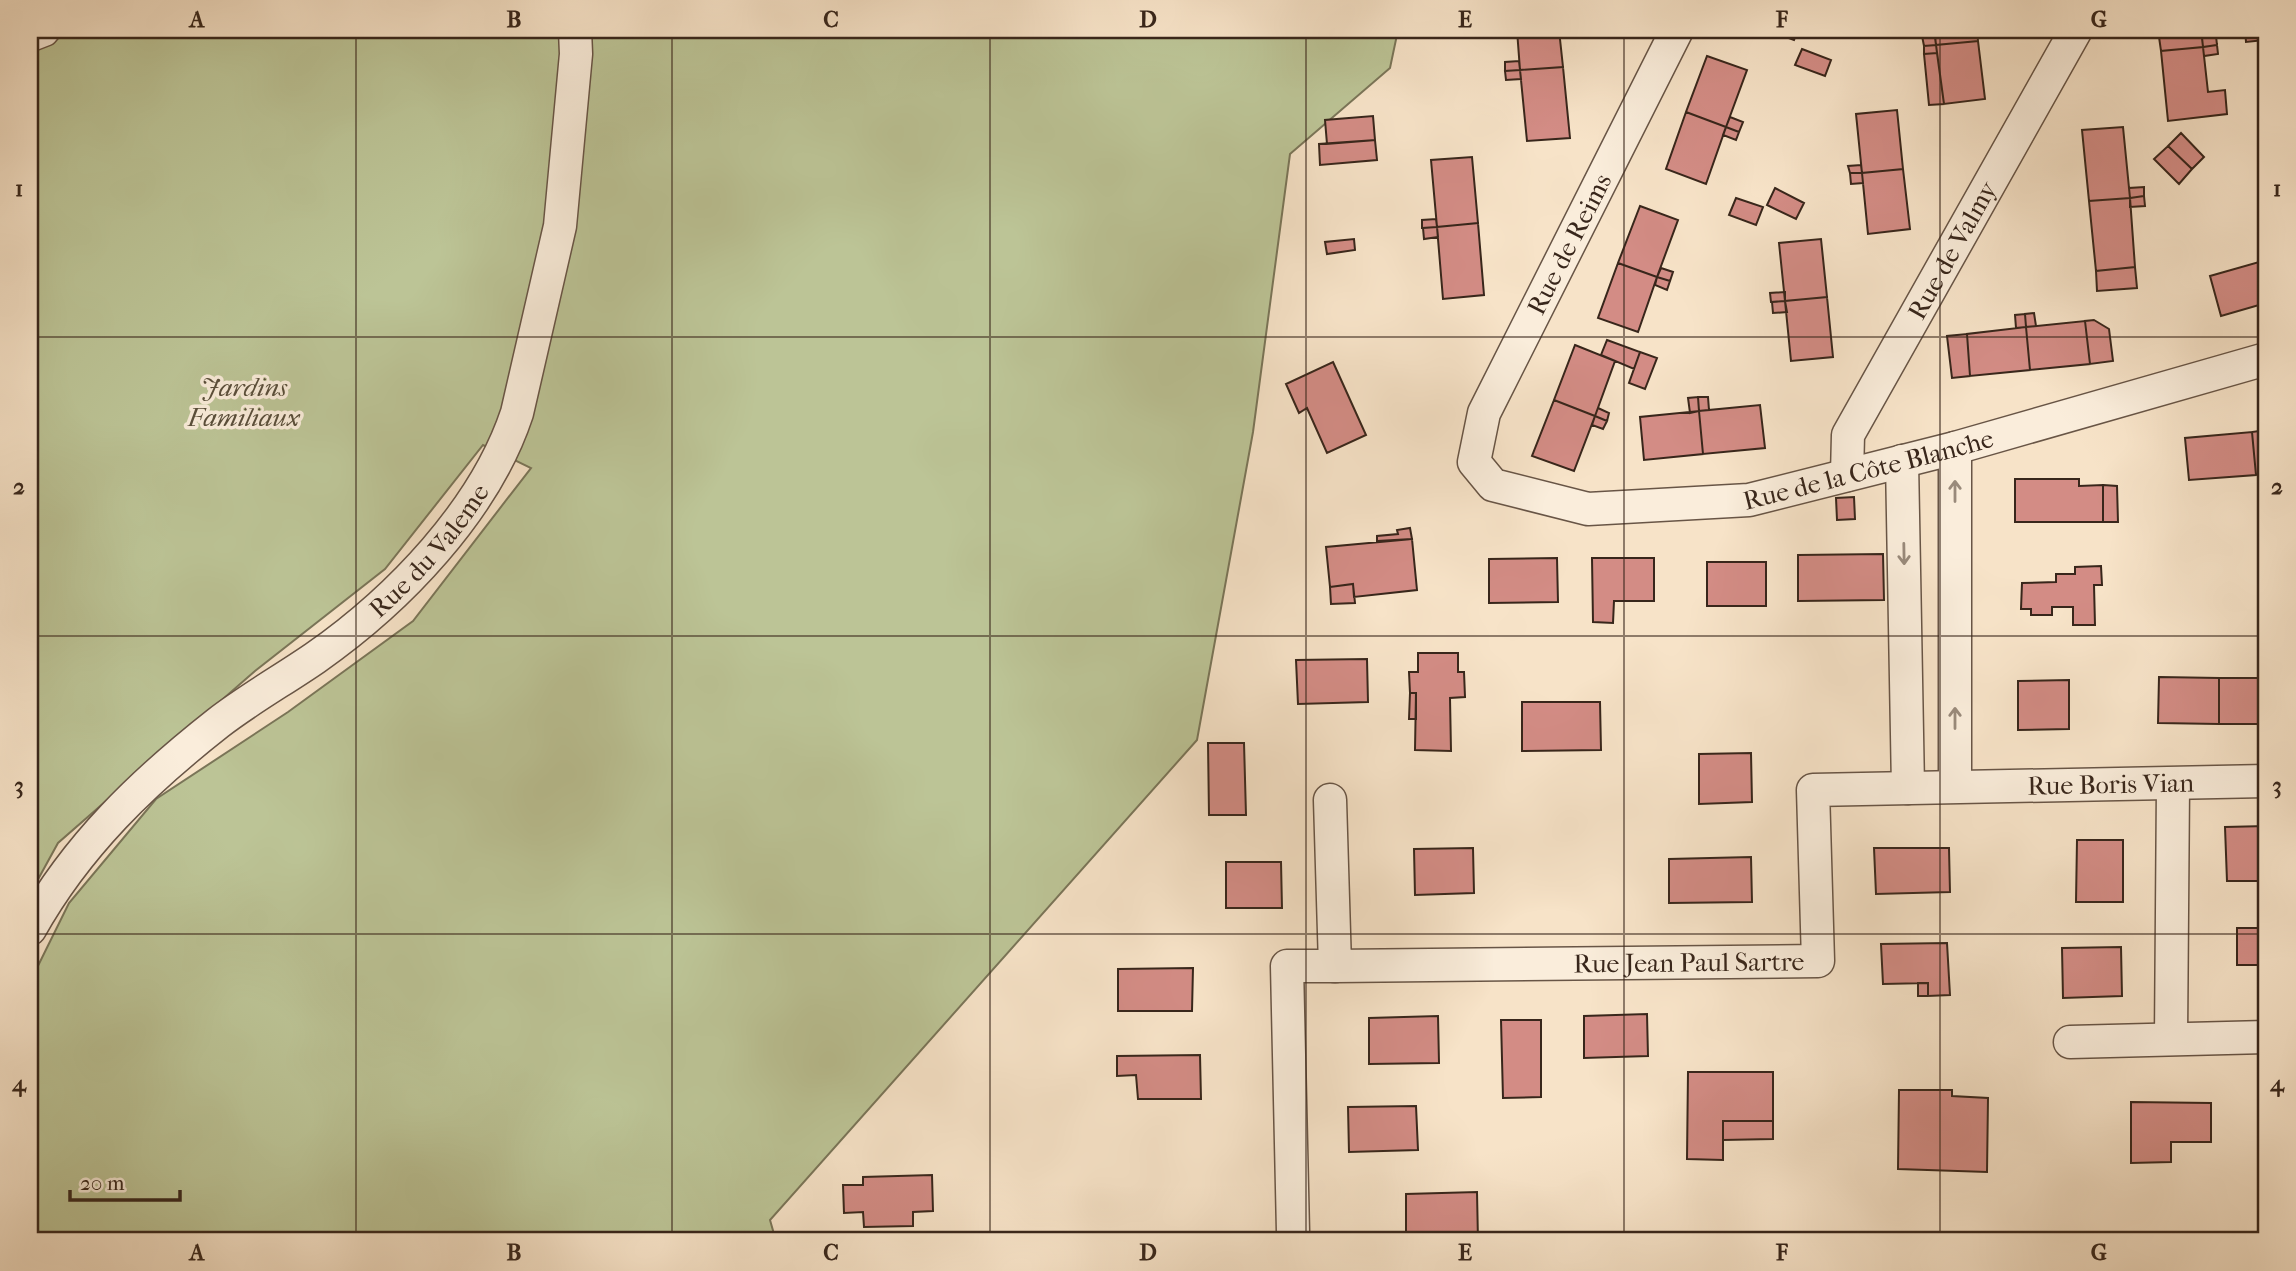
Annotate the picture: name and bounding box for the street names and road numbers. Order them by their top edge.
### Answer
street label: Rue de Reims [1521,168,1618,320]
street label: Rue de Valmy [1901,175,2004,325]
street label: Rue de la Côte Blanche [1740,423,1997,517]
street label: Rue du Valeme [363,478,496,624]
street label: Rue Boris Vian [2027,767,2195,802]
street label: Rue Jean Paul Sartre [1573,946,1805,980]

